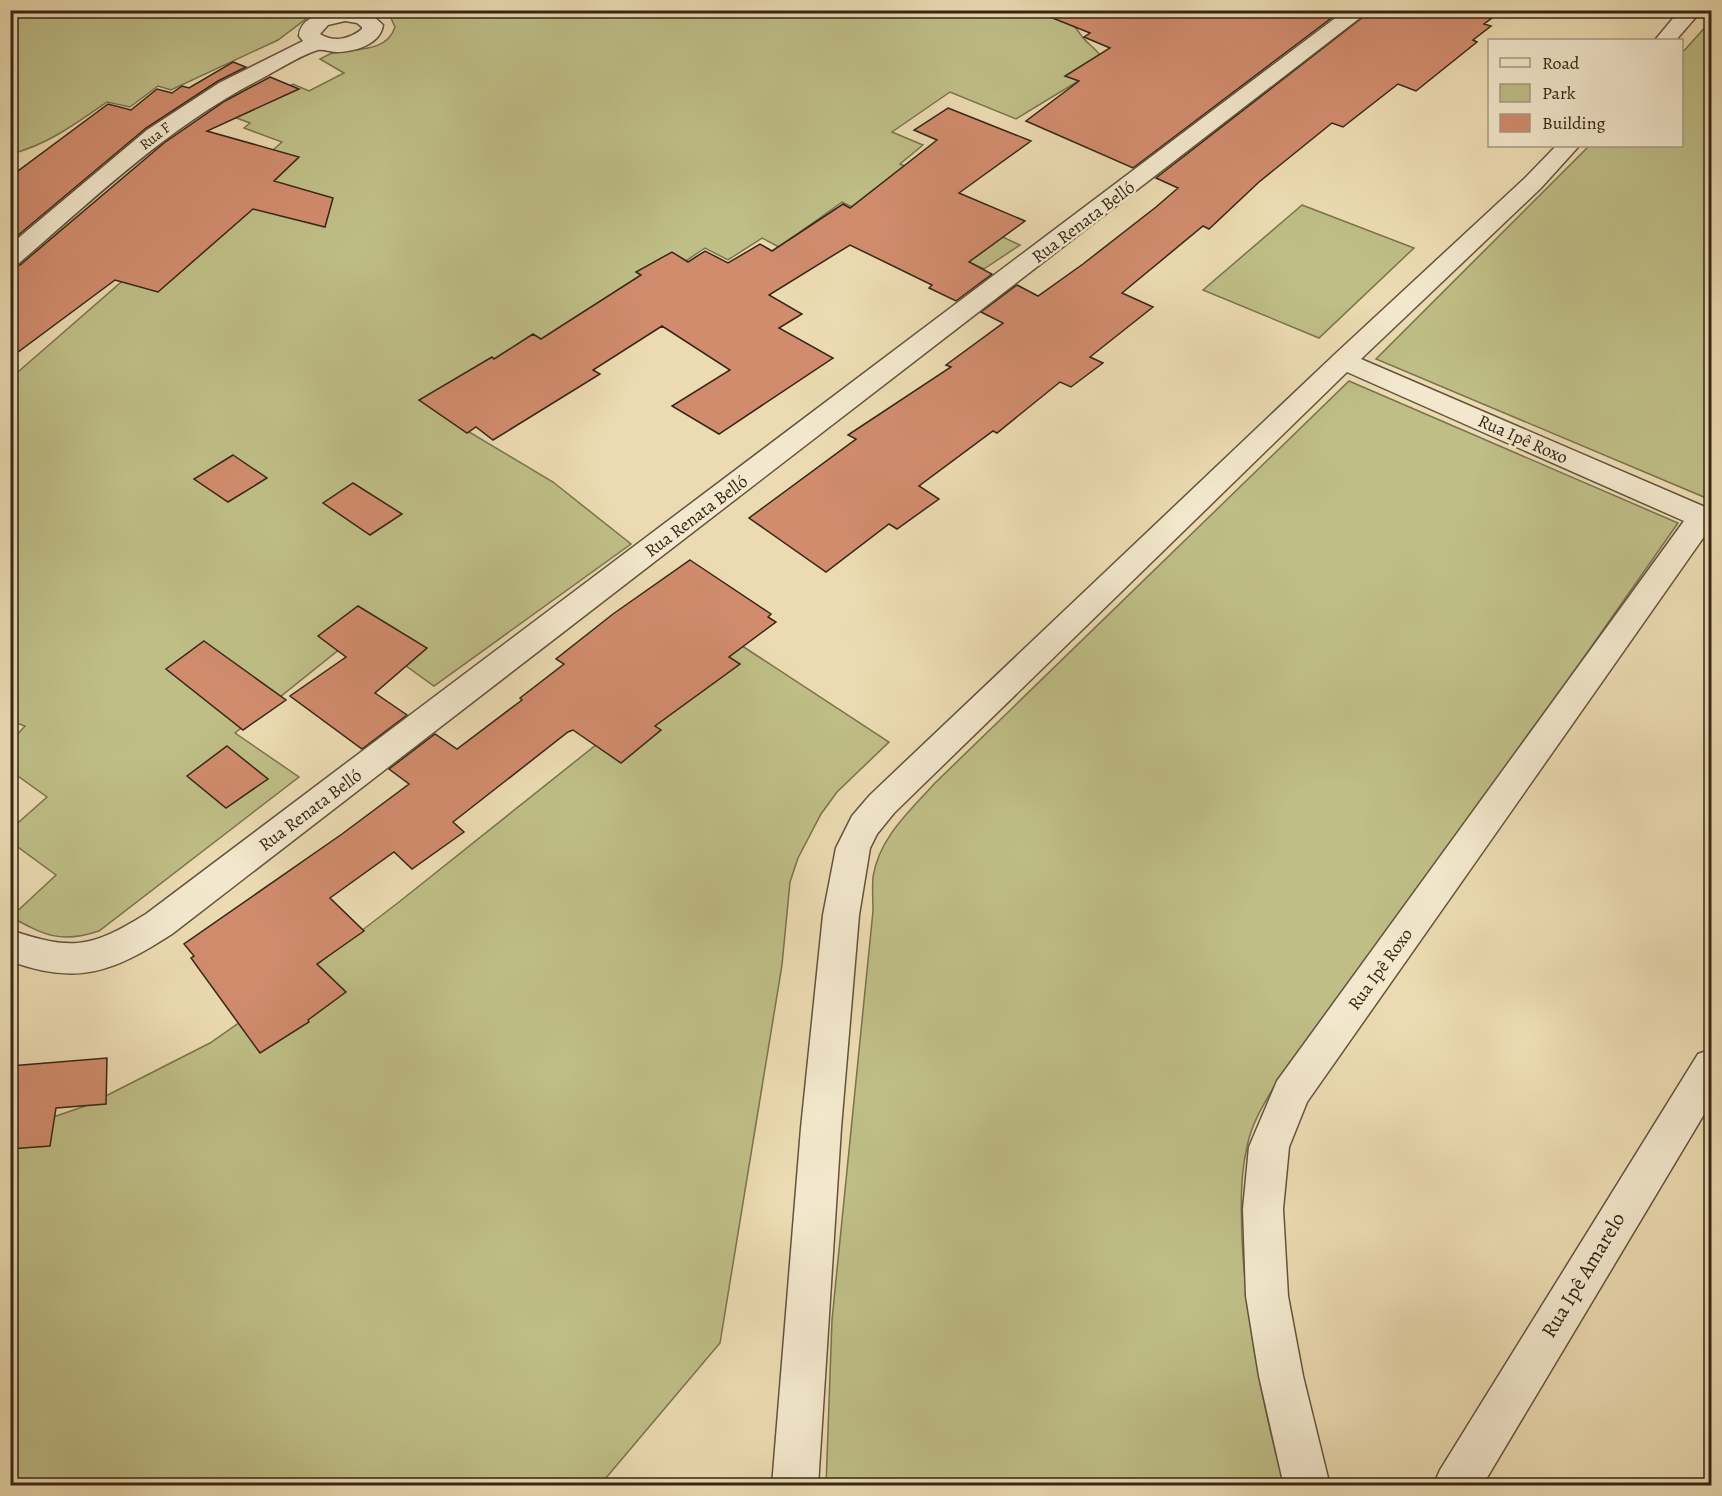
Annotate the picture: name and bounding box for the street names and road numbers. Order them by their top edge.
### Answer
street label: Rua F [135,117,175,154]
street label: Rua Renata Belló [1027,175,1139,269]
street label: Rua Ipê Roxo [1474,409,1572,469]
street label: Rua Renata Belló [640,469,752,563]
street label: Rua Renata Belló [254,763,366,857]
street label: Rua Ipê Roxo [1342,923,1418,1015]
street label: Rua Ipê Amarelo [1535,1207,1631,1343]

